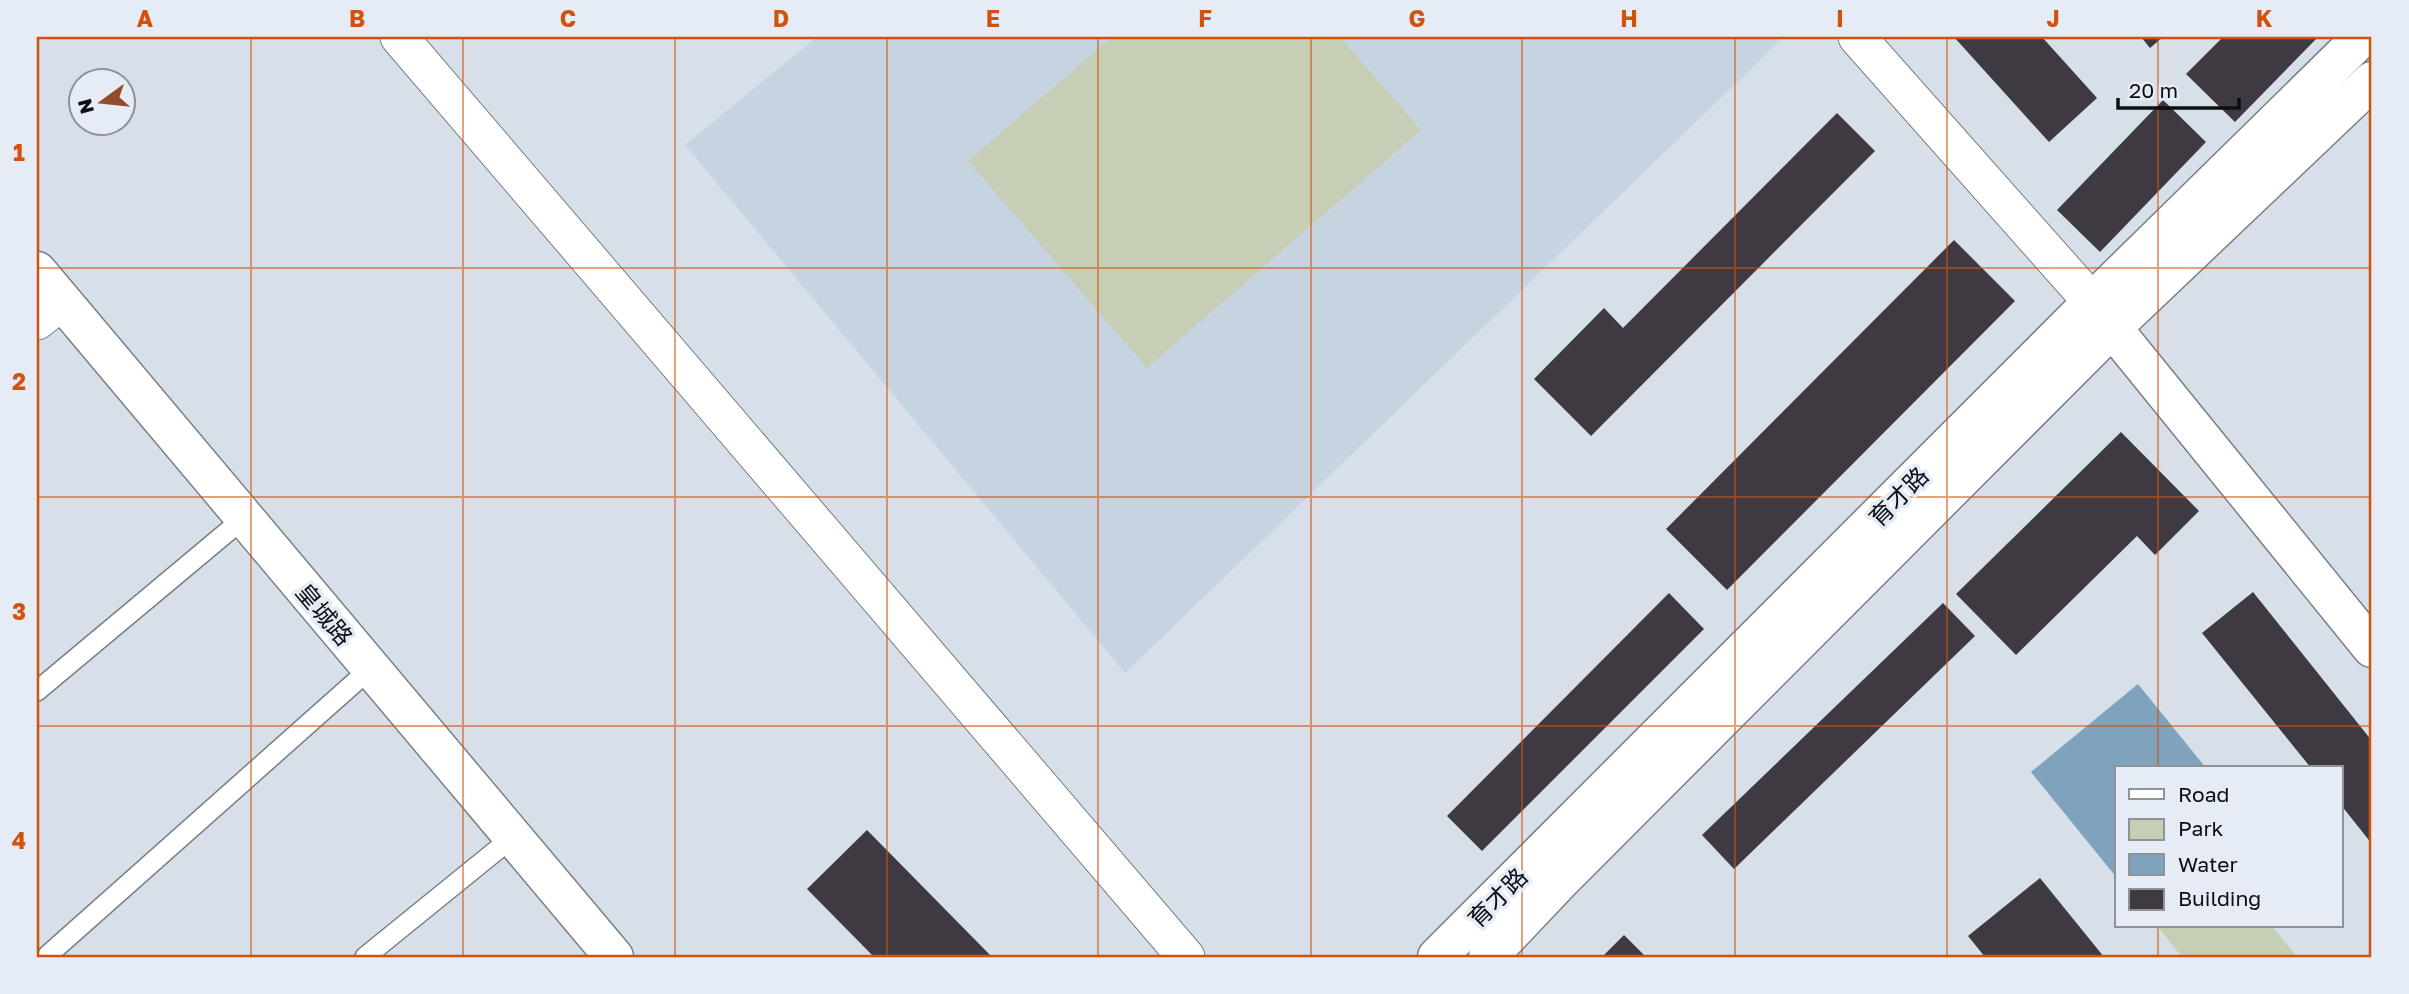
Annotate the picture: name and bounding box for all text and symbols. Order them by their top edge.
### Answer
text: A [137,4,154,32]
text: B [349,4,365,32]
text: C [560,4,576,32]
text: D [773,4,789,32]
text: E [986,4,1000,32]
text: F [1198,4,1212,32]
text: G [1409,4,1425,32]
text: H [1620,4,1638,32]
text: I [1836,4,1844,32]
text: J [2046,4,2060,32]
text: K [2256,4,2273,32]
north arrow [66,66,136,136]
scale bar [2118,66,2239,110]
text: 20 m [2129,77,2178,103]
text: N [72,97,98,116]
text: 1 [13,138,25,166]
text: 2 [12,367,26,395]
street label: 育才路 [1862,460,1934,532]
street label: 皇城路 [291,577,359,651]
text: 3 [12,597,26,625]
legend [2115,766,2342,928]
text: Road [2178,781,2229,807]
text: Park [2178,815,2224,841]
text: 4 [12,826,26,854]
text: Water [2178,851,2238,877]
street label: 育才路 [1461,861,1533,933]
text: Building [2178,885,2261,911]

